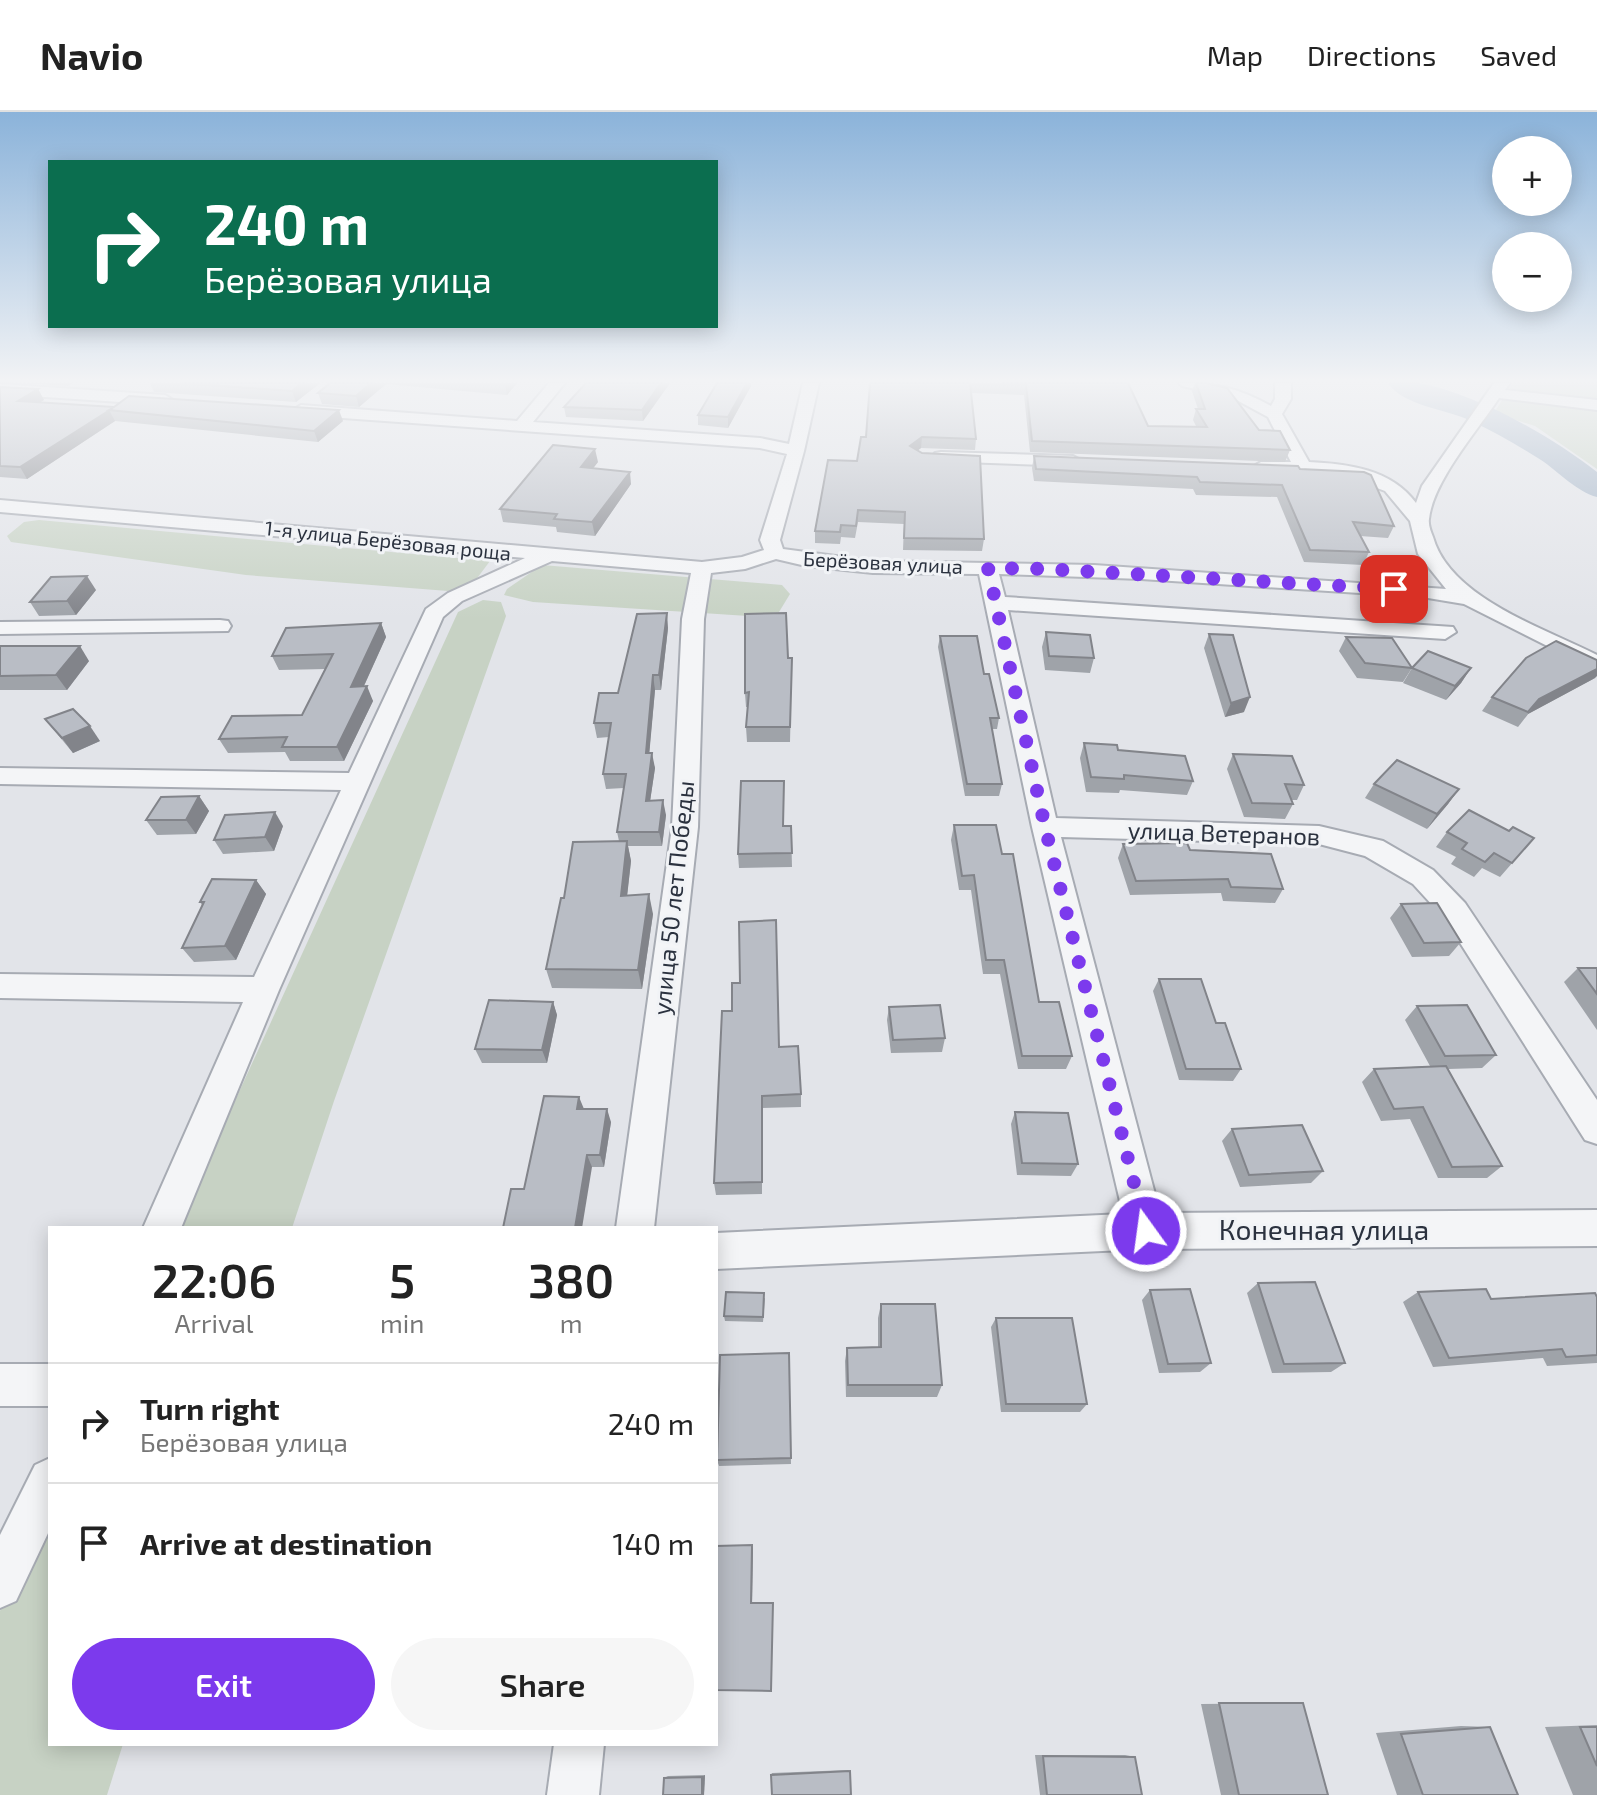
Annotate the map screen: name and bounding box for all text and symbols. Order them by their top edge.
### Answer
text: Navio [40,32,143,78]
text: Map [1207,38,1263,72]
text: Directions [1307,38,1436,72]
text: Saved [1480,38,1557,72]
map controls [1492,136,1572,312]
button: + [1492,136,1572,216]
text: 240 m [204,189,369,256]
icon: right [72,192,176,296]
button: − [1492,232,1572,312]
text: Берёзовая улица [204,257,492,300]
street label: 1-я улица Берёзовая роща [264,515,512,566]
street label: Берёзовая улица [803,546,964,579]
pin [1360,555,1428,623]
icon: arrive [1372,567,1416,611]
street label: улица 50 лет Победы [646,779,700,1017]
street label: улица Ветеранов [1127,815,1321,851]
position arrow [1104,1189,1188,1273]
street label: Конечная улица [1219,1212,1429,1246]
text: 22:06 [152,1250,276,1308]
text: 5 [389,1250,415,1308]
text: 380 [528,1250,614,1308]
text: Arrival [174,1307,254,1338]
text: min [380,1307,424,1338]
text: m [560,1307,583,1338]
text: Turn right [140,1390,280,1426]
icon: right [72,1401,116,1445]
text: 240 m [608,1405,694,1441]
text: Берёзовая улица [140,1426,348,1457]
icon: arrive [72,1521,116,1565]
text: Arrive at destination [140,1525,432,1561]
text: 140 m [613,1525,694,1561]
button: Exit [72,1638,375,1730]
button: Share [391,1638,694,1730]

